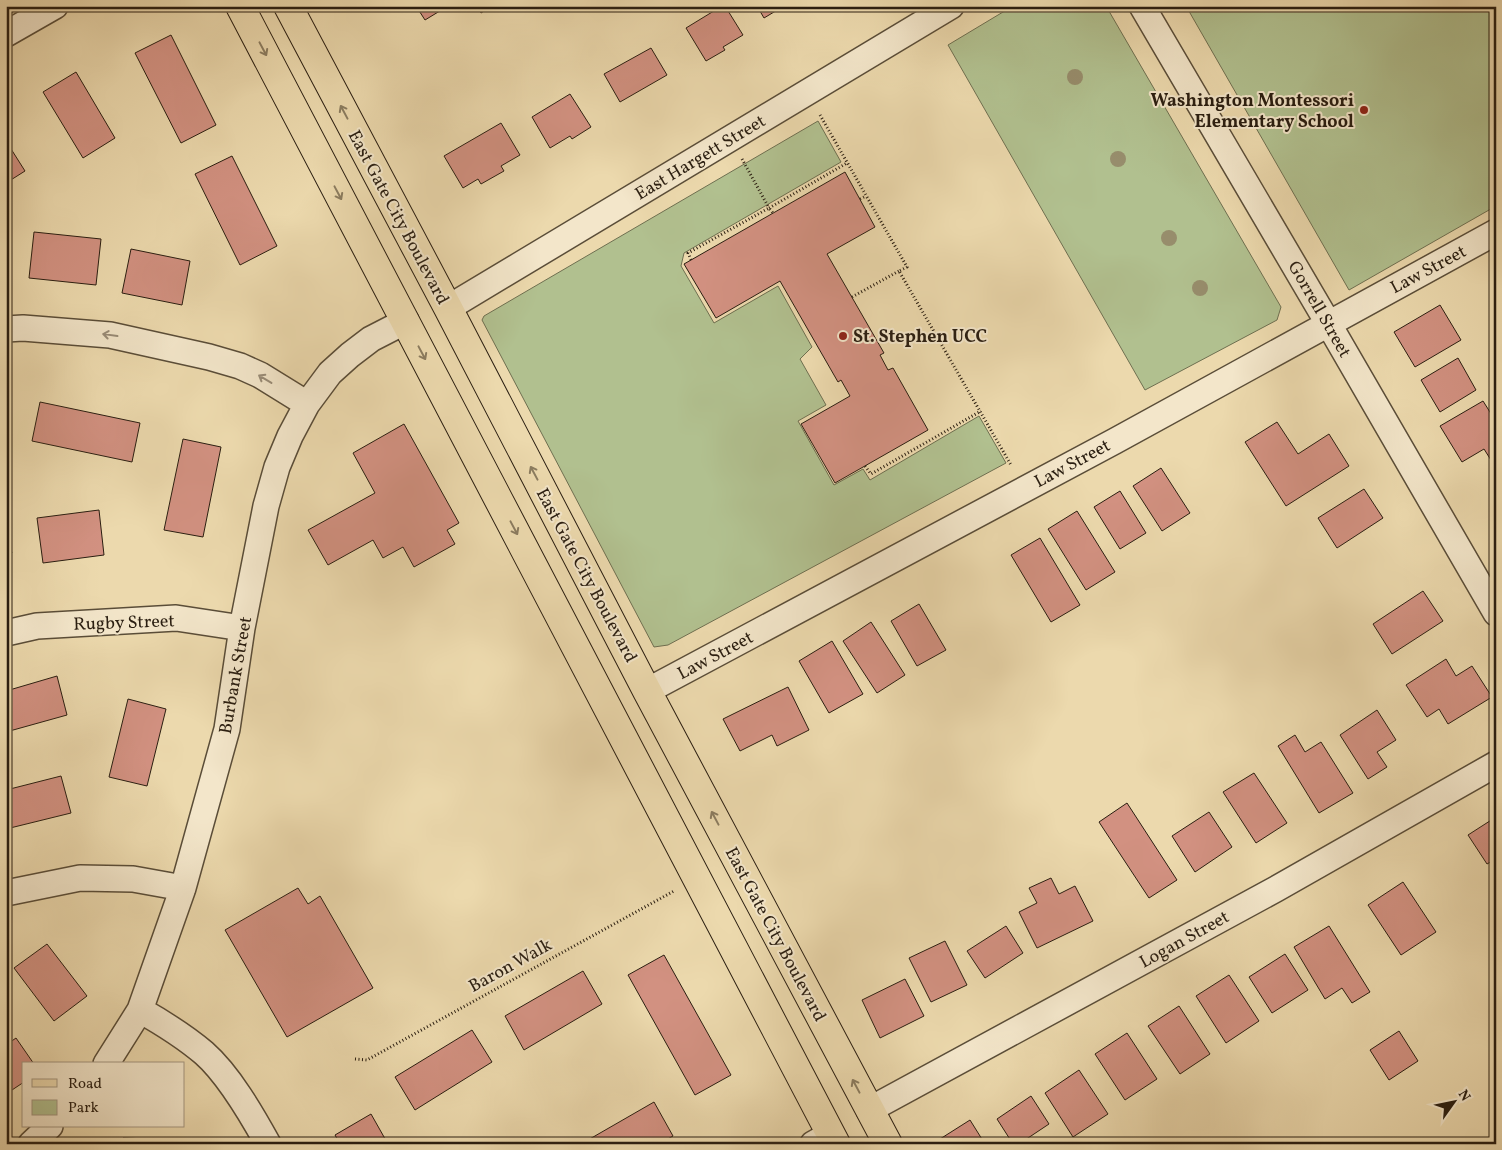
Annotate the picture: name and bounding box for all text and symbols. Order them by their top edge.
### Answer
one-way arrow [258,42,268,57]
place label: Washington Montessori Elementary School [1151,89,1354,135]
marker: Washington Montessori Elementary School [1358,104,1370,116]
one-way arrow [339,105,348,120]
street label: East Hargett Street [631,109,771,207]
street label: East Gate City Boulevard [341,126,454,310]
one-way arrow [333,186,343,201]
street label: Law Street [1386,240,1471,301]
street label: Gorrell Street [1281,257,1357,363]
place label: St. Stephen UCC [853,325,987,350]
one-way arrow [102,330,118,340]
marker: St. Stephen UCC [837,330,849,342]
one-way arrow [418,345,427,360]
one-way arrow [259,373,273,383]
street label: Law Street [1030,434,1115,495]
one-way arrow [529,465,539,480]
street label: East Gate City Boulevard [529,484,642,668]
one-way arrow [509,520,519,535]
street label: Rugby Street [73,609,175,638]
street label: Burbank Street [214,614,259,736]
street label: Law Street [673,626,758,687]
one-way arrow [709,811,719,826]
street label: East Gate City Boulevard [718,843,831,1027]
street label: Logan Street [1135,905,1234,975]
street label: Baron Walk [464,933,557,1000]
legend [22,1062,185,1128]
text: Road [68,1074,102,1095]
one-way arrow [851,1078,861,1093]
north arrow [1430,1078,1480,1128]
text: N [1453,1086,1474,1105]
text: Park [68,1098,99,1119]

